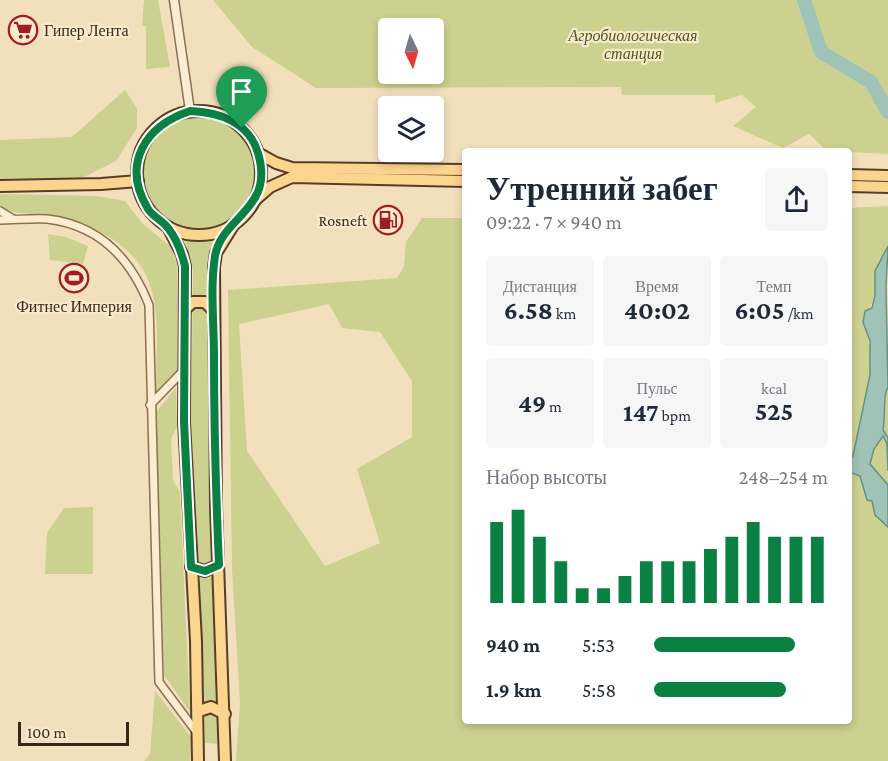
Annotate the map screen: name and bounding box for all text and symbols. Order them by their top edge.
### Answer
supermarket icon: Гипер Лента [7,14,39,46]
north arrow [378,18,444,84]
map controls [378,18,444,162]
place label: Гипер Лента [44,22,129,40]
park label: Агробиологическая станция [567,27,698,63]
pin [216,66,267,128]
icon: arrive [225,75,258,108]
button: layers [378,96,444,162]
button: share [765,168,828,231]
text: Утренний забег [486,170,718,207]
fuel station icon: Rosneft [372,204,404,236]
text: 09:22 · 7 × 940 m [486,211,622,233]
place label: Rosneft [318,212,368,229]
sports icon: Фитнес Империя [58,262,90,294]
text: Дистанция [503,278,577,295]
text: Время [635,278,679,295]
text: Темп [757,278,791,295]
text: 6.58 [504,296,553,325]
text: 40:02 [624,296,690,325]
text: 6:05 [734,296,784,325]
place label: Фитнес Империя [16,298,132,316]
text: km [553,305,576,322]
text: /km [784,305,814,322]
text: Пульс [636,380,678,397]
text: kcal [761,380,787,397]
text: 49 [518,389,546,418]
text: 525 [755,397,793,426]
text: m [546,398,562,415]
text: 147 [623,398,659,427]
text: bpm [659,407,691,424]
text: Набор высоты [486,466,607,488]
text: 248–254 m [739,466,828,488]
text: 940 m [486,634,540,656]
text: 5:53 [582,634,615,656]
text: 1.9 km [486,679,541,701]
text: 5:58 [582,679,616,701]
scale bar [18,719,129,746]
text: 100 m [27,724,66,741]

